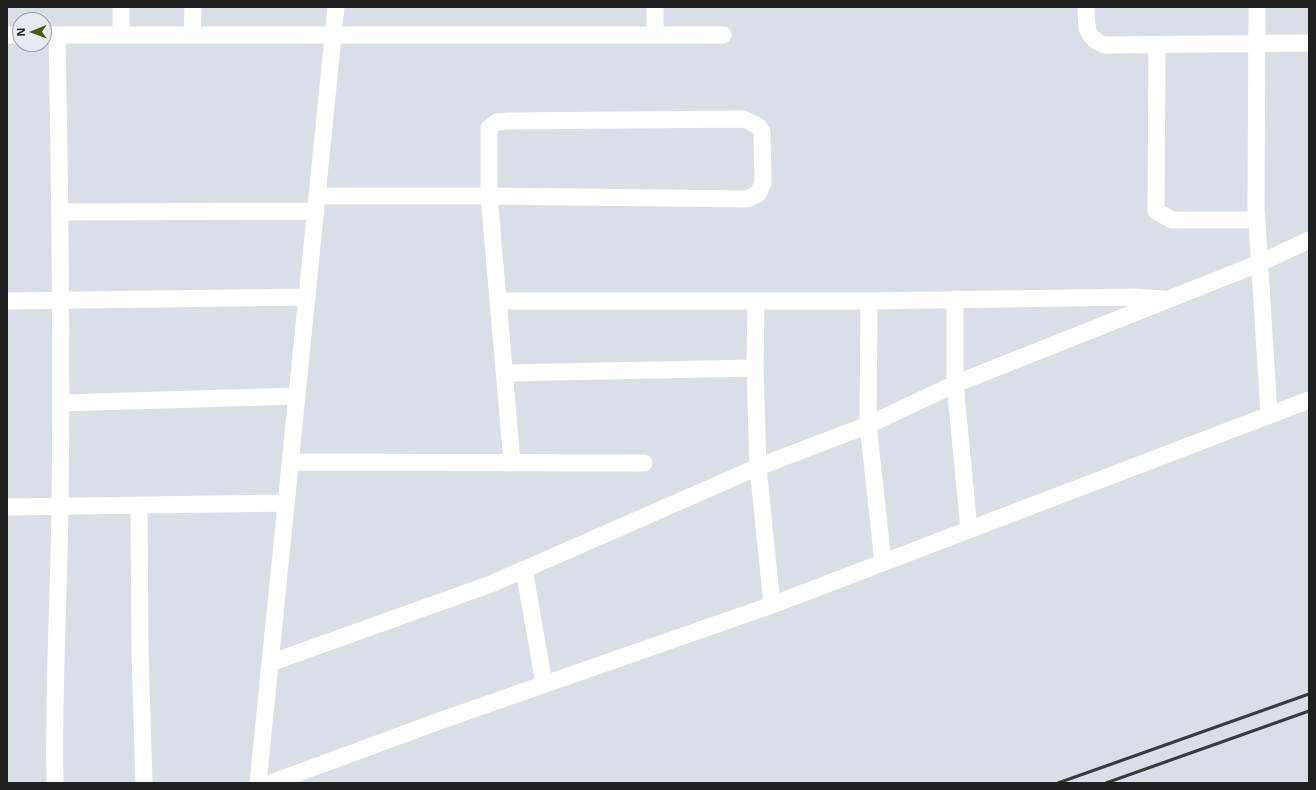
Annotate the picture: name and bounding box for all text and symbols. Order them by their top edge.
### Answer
north arrow [12,12,52,52]
text: N [13,28,28,37]

